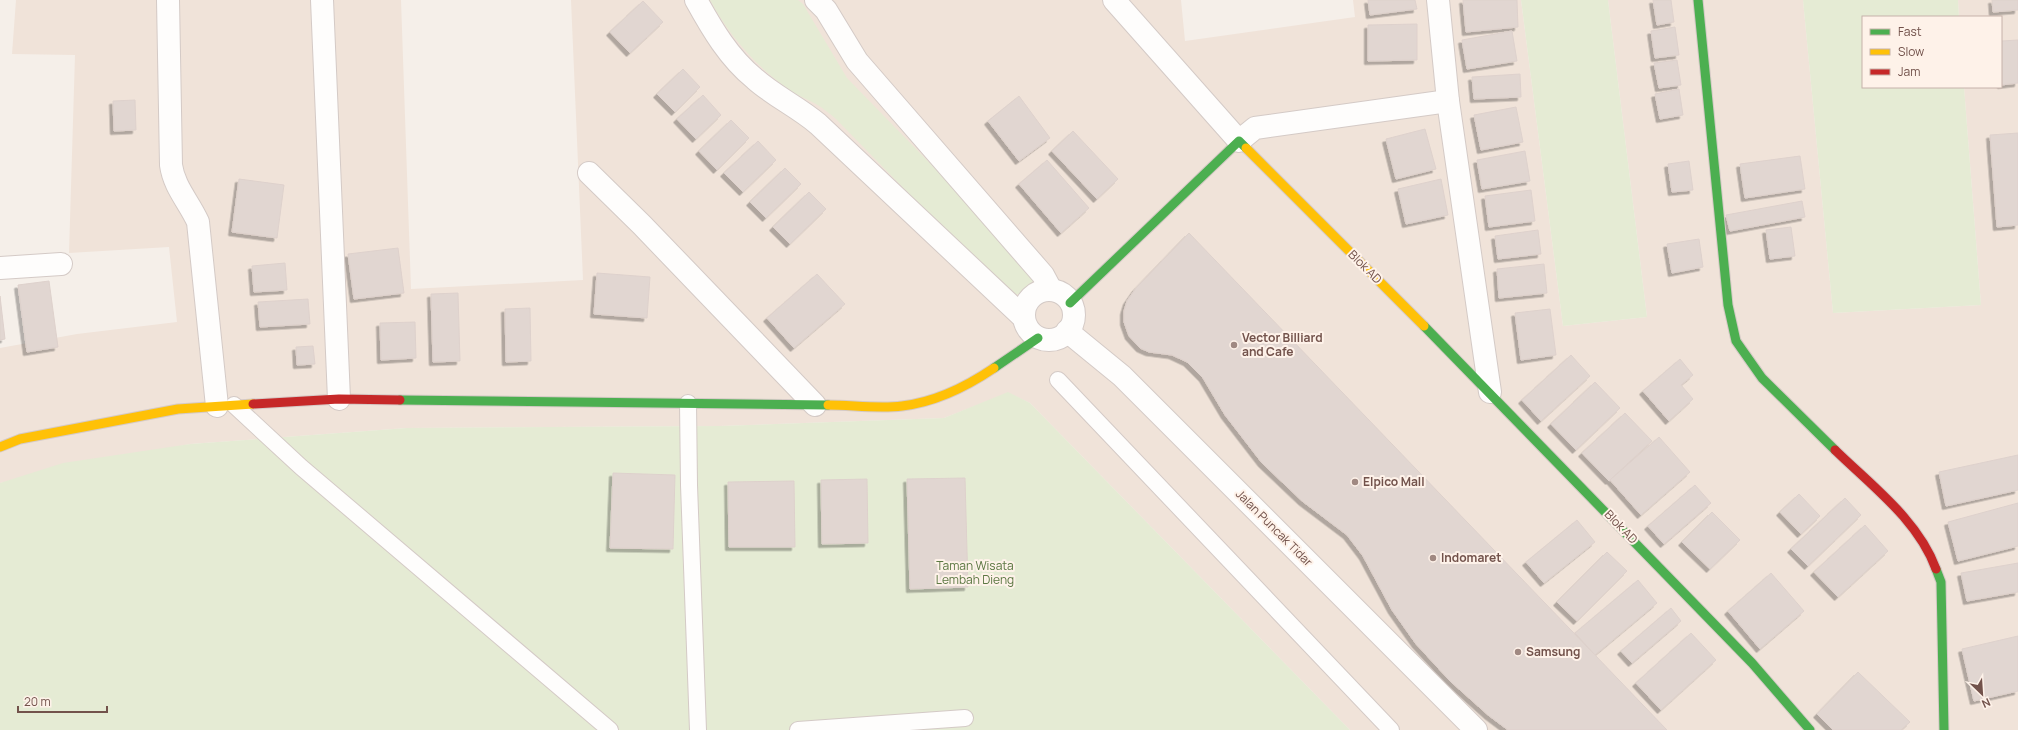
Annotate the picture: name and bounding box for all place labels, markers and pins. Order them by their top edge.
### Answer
place label: Vector Billiard and Cafe [1242,329,1323,360]
marker: Vector Billiard and Cafe [1229,340,1239,350]
place label: Elpico Mall [1363,473,1425,490]
marker: Elpico Mall [1350,477,1360,487]
place label: Indomaret [1441,549,1501,566]
marker: Indomaret [1428,553,1438,563]
place label: Samsung [1526,643,1581,660]
marker: Samsung [1513,647,1523,657]

